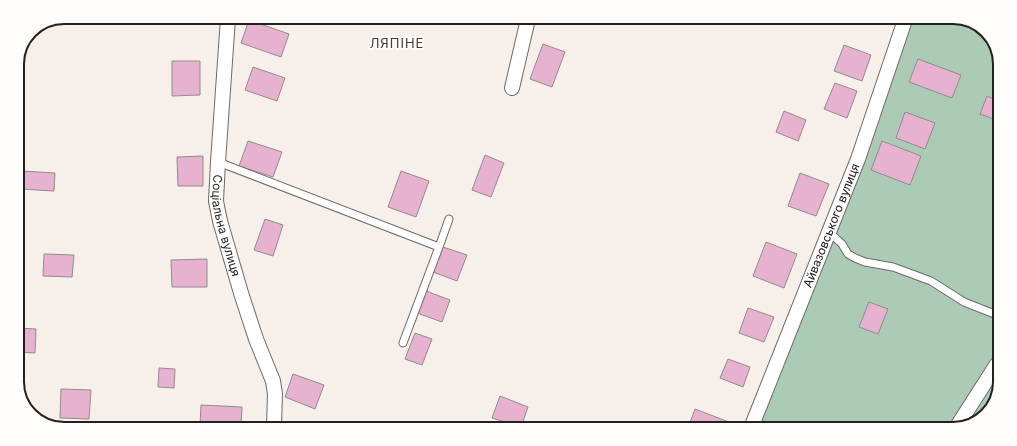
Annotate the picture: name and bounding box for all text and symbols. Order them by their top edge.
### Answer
district label: ЛЯПІНЕ [370,35,424,51]
street label: Айвазовського вулиця [800,161,863,289]
street label: Соціальна вулиця [209,174,244,278]

